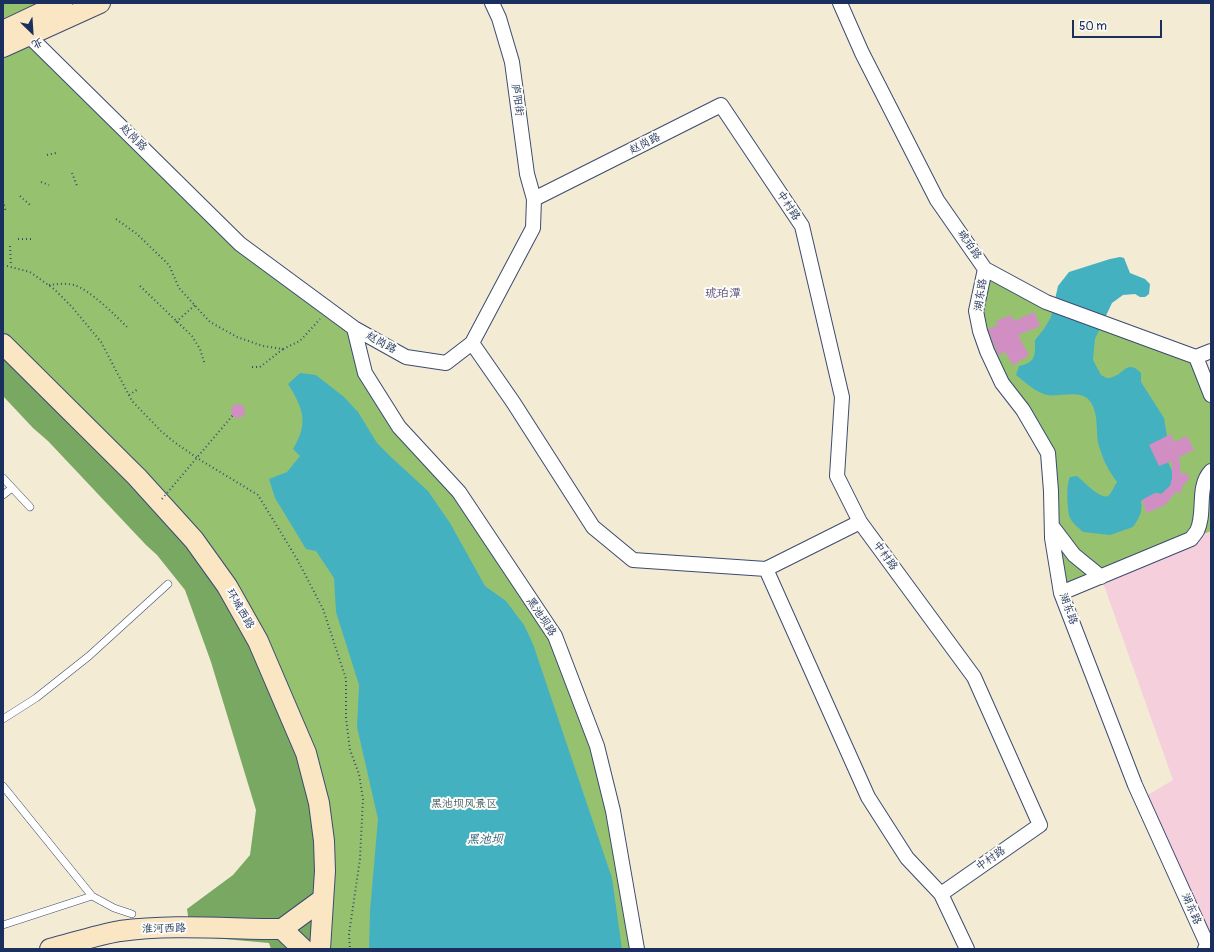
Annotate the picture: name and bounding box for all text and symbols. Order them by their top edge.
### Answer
north arrow [12,12,52,52]
scale bar [1074,12,1164,38]
text: 50 m [1079,19,1107,34]
text: 北 [30,35,45,52]
street label: 庐阳街 [508,83,526,117]
street label: 赵岗路 [117,122,149,154]
street label: 赵岗路 [627,131,663,157]
street label: 中村路 [773,189,803,223]
street label: 琥珀路 [954,228,984,262]
street label: 湖东路 [972,278,990,312]
district label: 琥珀潭 [705,287,741,301]
street label: 赵岗路 [363,329,399,357]
street label: 中村路 [870,539,900,573]
street label: 环城西路 [223,587,257,631]
street label: 湖东路 [1056,591,1080,627]
street label: 黑池坝路 [523,595,559,639]
park label: 黑池坝风景区 [431,797,497,811]
water label: 黑池坝 [467,833,503,847]
street label: 中村路 [974,844,1008,874]
street label: 湖东路 [1178,891,1204,927]
street label: 淮河西路 [142,922,186,936]

